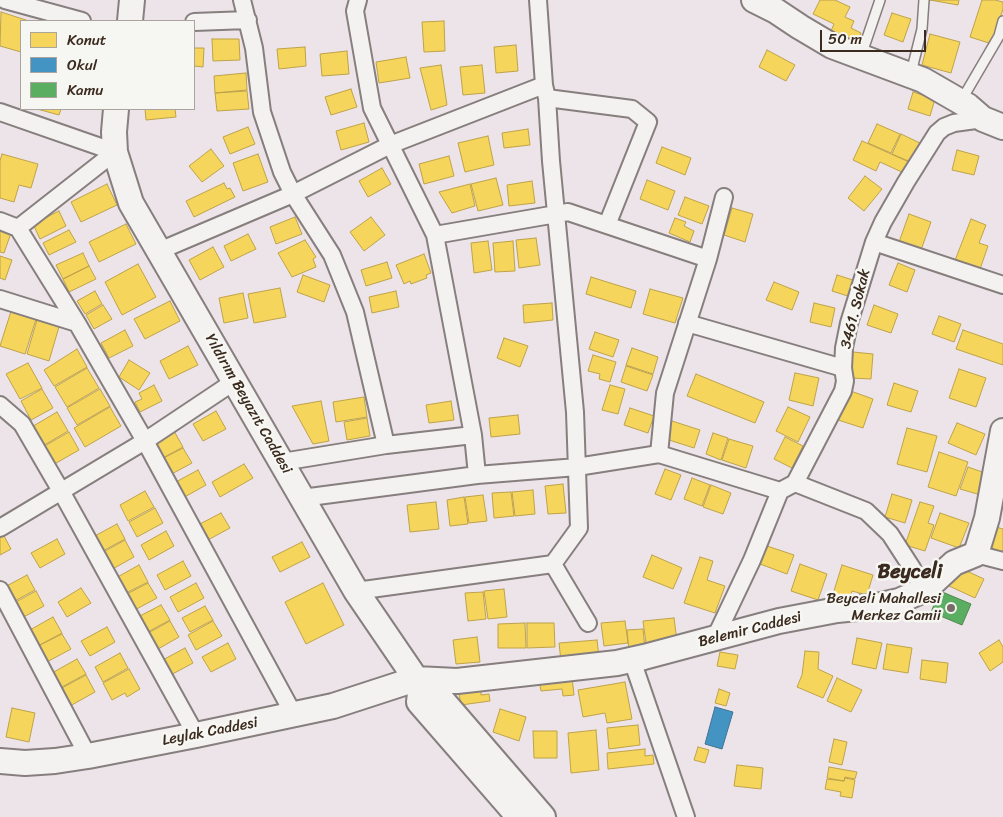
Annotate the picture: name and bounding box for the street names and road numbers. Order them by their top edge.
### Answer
street label: 3461. Sokak [837,267,875,351]
street label: Yıldırım Beyazıt Caddesi [201,331,295,477]
street label: Belemir Caddesi [697,608,803,652]
street label: Leylak Caddesi [161,714,259,750]

